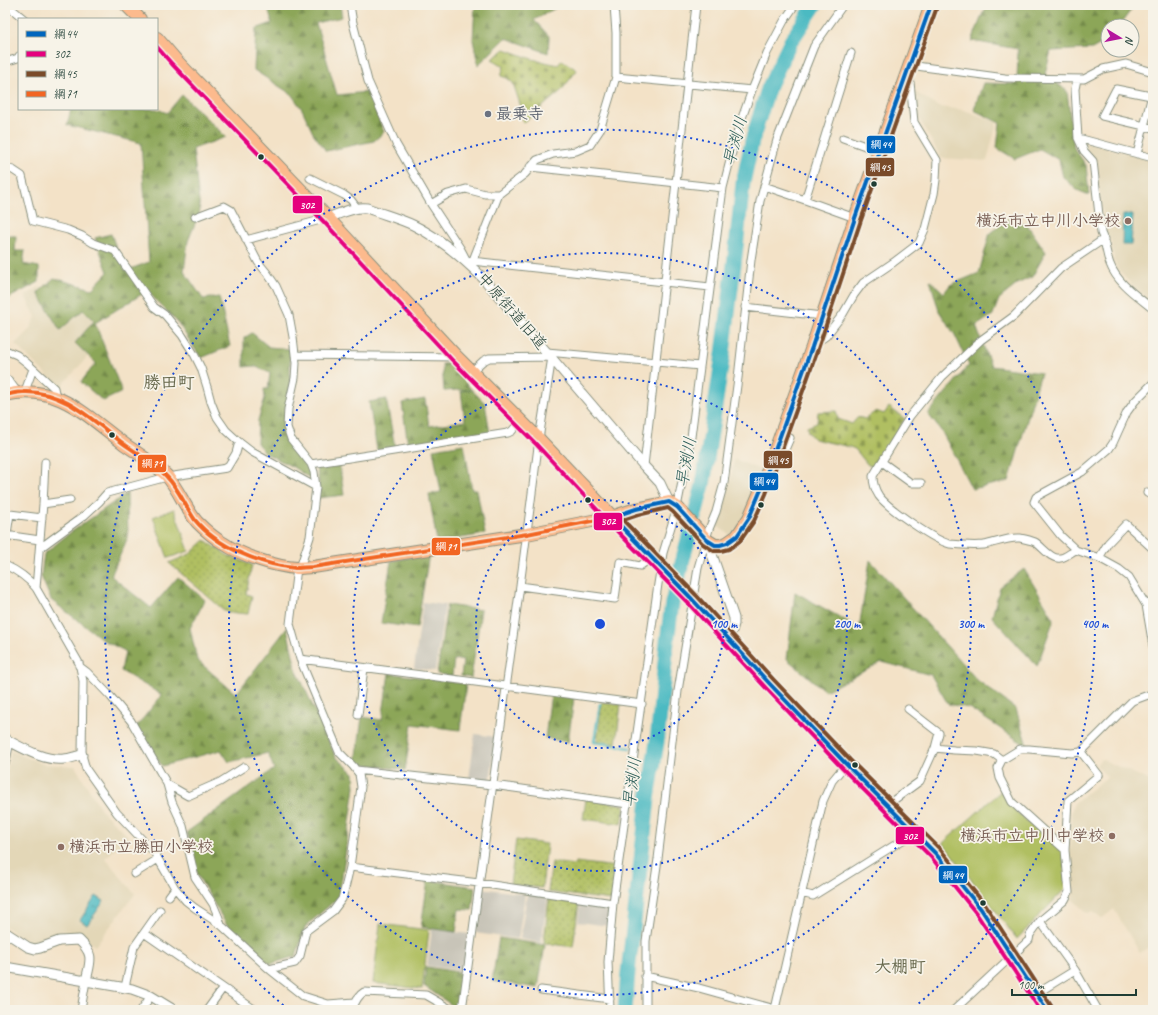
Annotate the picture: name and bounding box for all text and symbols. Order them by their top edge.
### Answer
legend [18,18,158,110]
north arrow [1100,18,1140,58]
text: 綱44 [54,26,78,42]
text: N [1122,35,1137,46]
text: 302 [54,46,72,62]
text: 綱45 [54,66,77,82]
text: 綱71 [54,86,77,102]
place label: 最乗寺 [496,104,544,124]
marker: 最乗寺 [483,109,493,119]
water label: 早渕川 [718,114,752,168]
line badge: 綱44 [866,135,896,154]
text: 綱44 [871,137,893,151]
unlabelled marker [256,152,266,162]
line badge: 綱45 [865,157,895,177]
text: 綱45 [870,160,892,174]
unlabelled marker [869,179,879,189]
line badge: 302 [292,195,323,214]
text: 302 [300,198,315,212]
place label: 横浜市立中川小学校 [976,211,1120,231]
marker: 横浜市立中川小学校 [1123,216,1133,226]
street label: 中原街道旧道 [473,268,551,354]
district label: 勝田町 [144,372,195,393]
unlabelled marker [107,430,117,440]
water label: 早渕川 [671,435,701,489]
line badge: 綱45 [763,450,793,469]
text: 綱45 [768,453,790,467]
line badge: 綱71 [137,454,167,473]
text: 綱71 [142,456,163,470]
line badge: 綱44 [749,472,779,491]
text: 綱44 [754,474,776,488]
unlabelled marker [583,495,593,505]
unlabelled marker [756,500,766,510]
line badge: 302 [593,512,623,531]
text: 302 [601,514,616,528]
line badge: 綱71 [431,537,461,556]
text: 綱71 [436,539,457,553]
text: 100 m [711,616,738,632]
text: 200 m [834,616,861,632]
text: 300 m [958,616,985,632]
text: 400 m [1082,616,1109,632]
centre of rings [593,617,607,631]
water label: 早渕川 [618,755,646,809]
unlabelled marker [850,760,860,770]
line badge: 302 [895,826,925,845]
place label: 横浜市立中川中学校 [960,826,1104,846]
text: 302 [903,829,918,843]
marker: 横浜市立中川中学校 [1107,831,1117,841]
place label: 横浜市立勝田小学校 [69,837,213,857]
marker: 横浜市立勝田小学校 [56,842,66,852]
line badge: 綱44 [938,865,968,884]
text: 綱44 [943,868,965,882]
unlabelled marker [978,898,988,908]
district label: 大棚町 [875,956,926,977]
scale bar [1012,971,1136,997]
text: 100 m [1018,977,1045,993]

